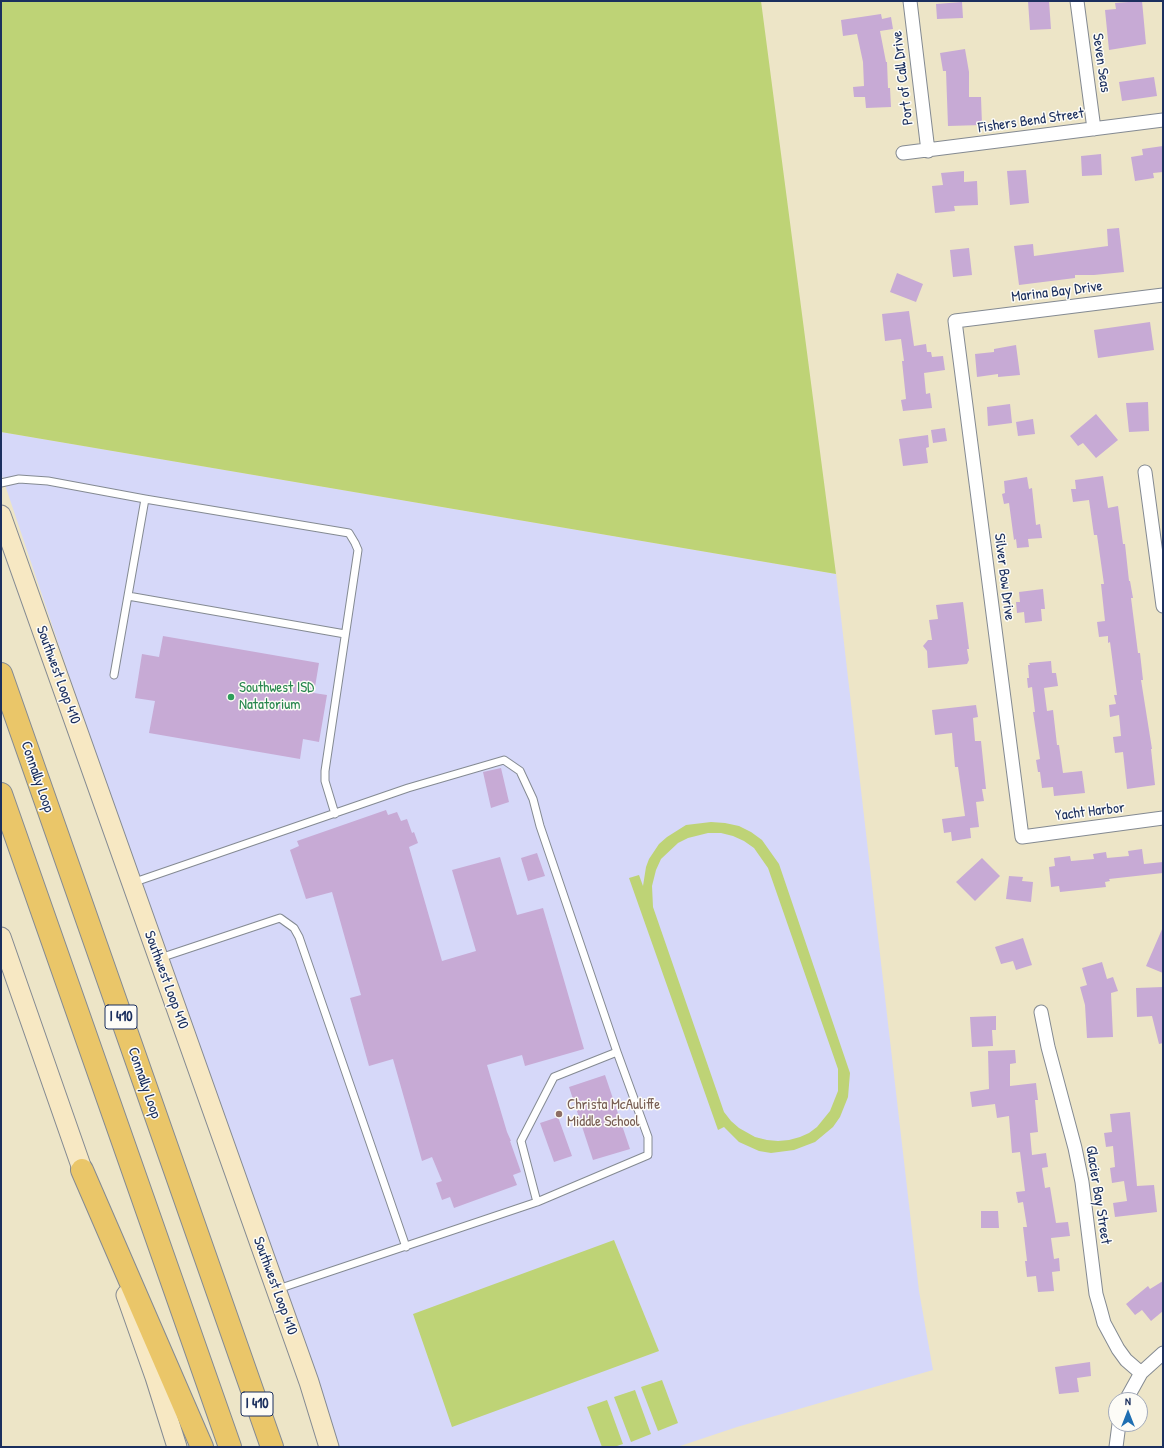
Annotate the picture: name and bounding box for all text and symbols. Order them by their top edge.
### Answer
street label: Port of Call Drive [888,30,918,126]
street label: Seven Seas [1088,32,1114,94]
street label: Fishers Bend Street [977,105,1085,137]
street label: Marina Bay Drive [1010,277,1104,307]
street label: Silver Bow Drive [990,532,1018,622]
street label: Southwest Loop 410 [32,624,84,726]
place label: Southwest ISD Natatorium [239,679,314,714]
marker: Southwest ISD Natatorium [226,692,236,702]
street label: Connally Loop [16,739,58,815]
street label: Yacht Harbor [1054,799,1126,825]
street label: Southwest Loop 410 [140,929,192,1031]
road number: I 410 [105,1005,137,1029]
street label: Connally Loop [123,1045,165,1121]
place label: Christa McAuliffe Middle School [567,1096,660,1131]
marker: Christa McAuliffe Middle School [554,1109,564,1119]
street label: Glacier Bay Street [1081,1144,1115,1246]
street label: Southwest Loop 410 [249,1235,301,1337]
road number: I 410 [241,1392,273,1416]
north arrow [1108,1392,1148,1432]
text: N [1125,1394,1131,1408]

